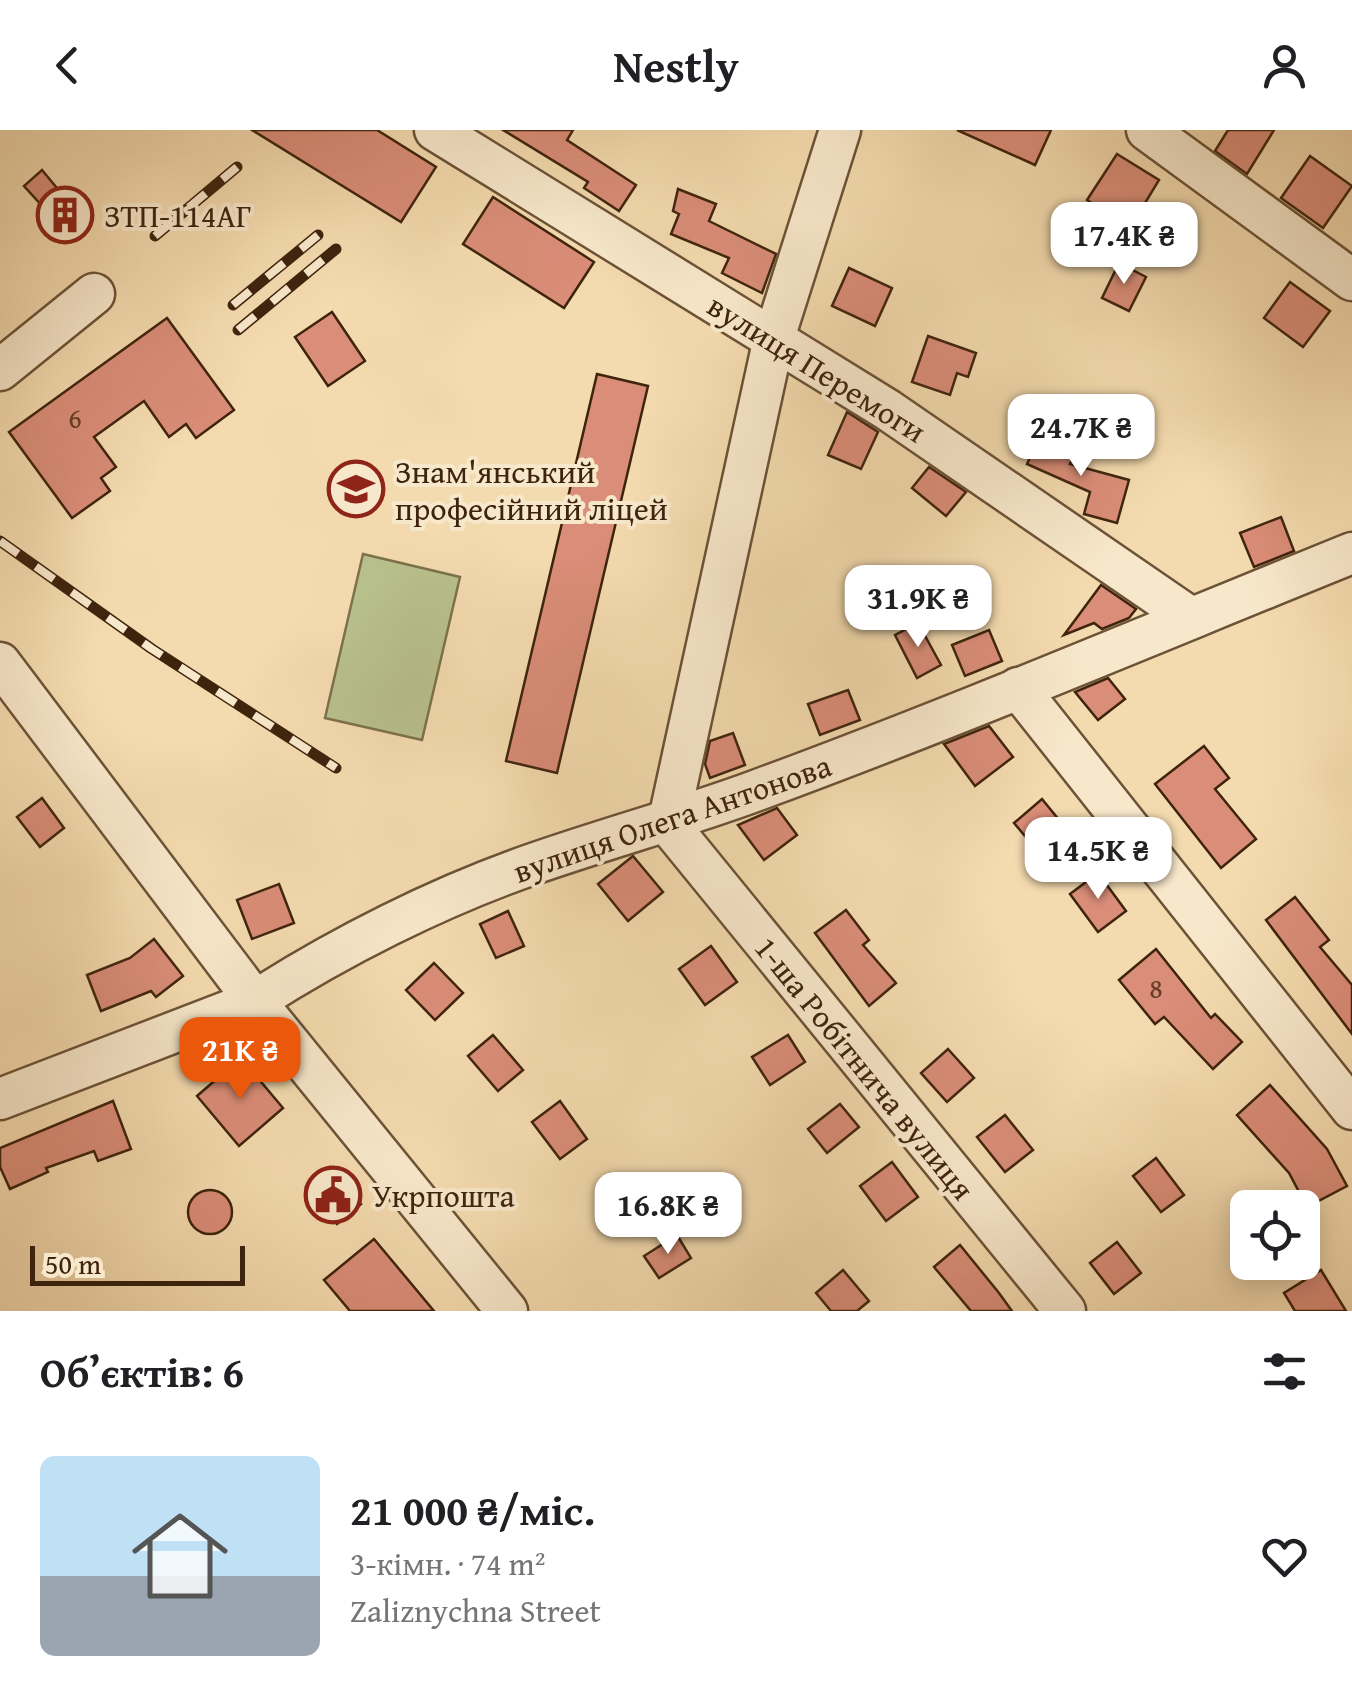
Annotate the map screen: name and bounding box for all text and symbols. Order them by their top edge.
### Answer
text: Nestly [613,33,739,98]
icon: back [40,38,95,93]
icon: person [1257,38,1312,93]
building icon: ЗТП-114АГ [35,185,95,245]
place label: ЗТП-114АГ [104,192,251,239]
pin: 17.4K ₴ [1032,202,1216,287]
text: 17.4K ₴ [1073,211,1175,258]
street label: вулиця Перемоги [699,282,935,454]
pin: 24.7K ₴ [989,394,1173,479]
house number: 6 [68,397,82,438]
text: 24.7K ₴ [1030,403,1132,450]
place label: Знам'янський професійний ліцей [395,448,668,532]
school or university icon: Знам'янський професійний ліцей [326,459,386,519]
pin: 31.9K ₴ [826,565,1010,650]
text: 31.9K ₴ [867,574,969,621]
street label: вулиця Олега Антонова [507,741,838,894]
pin: 14.5K ₴ [1006,817,1190,902]
text: 14.5K ₴ [1047,826,1149,873]
street label: 1-ша Робітнича вулиця [744,926,986,1210]
house number: 8 [1149,967,1163,1008]
pin: 21K ₴ [170,1017,310,1102]
text: 21K ₴ [202,1026,279,1073]
public building icon: Укрпошта [303,1165,363,1225]
place label: Укрпошта [372,1172,516,1219]
pin: 16.8K ₴ [576,1172,760,1257]
text: 16.8K ₴ [617,1181,719,1228]
map controls [1230,1190,1320,1280]
button: locate [1230,1190,1320,1280]
scale bar [30,1241,245,1286]
text: 50 m [45,1243,101,1284]
text: Об’єктів: 6 [40,1341,244,1402]
icon: filters [1257,1344,1312,1399]
text: 21 000 ₴/міс. [350,1479,595,1540]
icon: home [120,1496,240,1616]
icon: heart [1257,1529,1312,1584]
text: 3-кімн. · 74 m² [350,1540,546,1587]
text: Zaliznychna Street [350,1587,601,1634]

